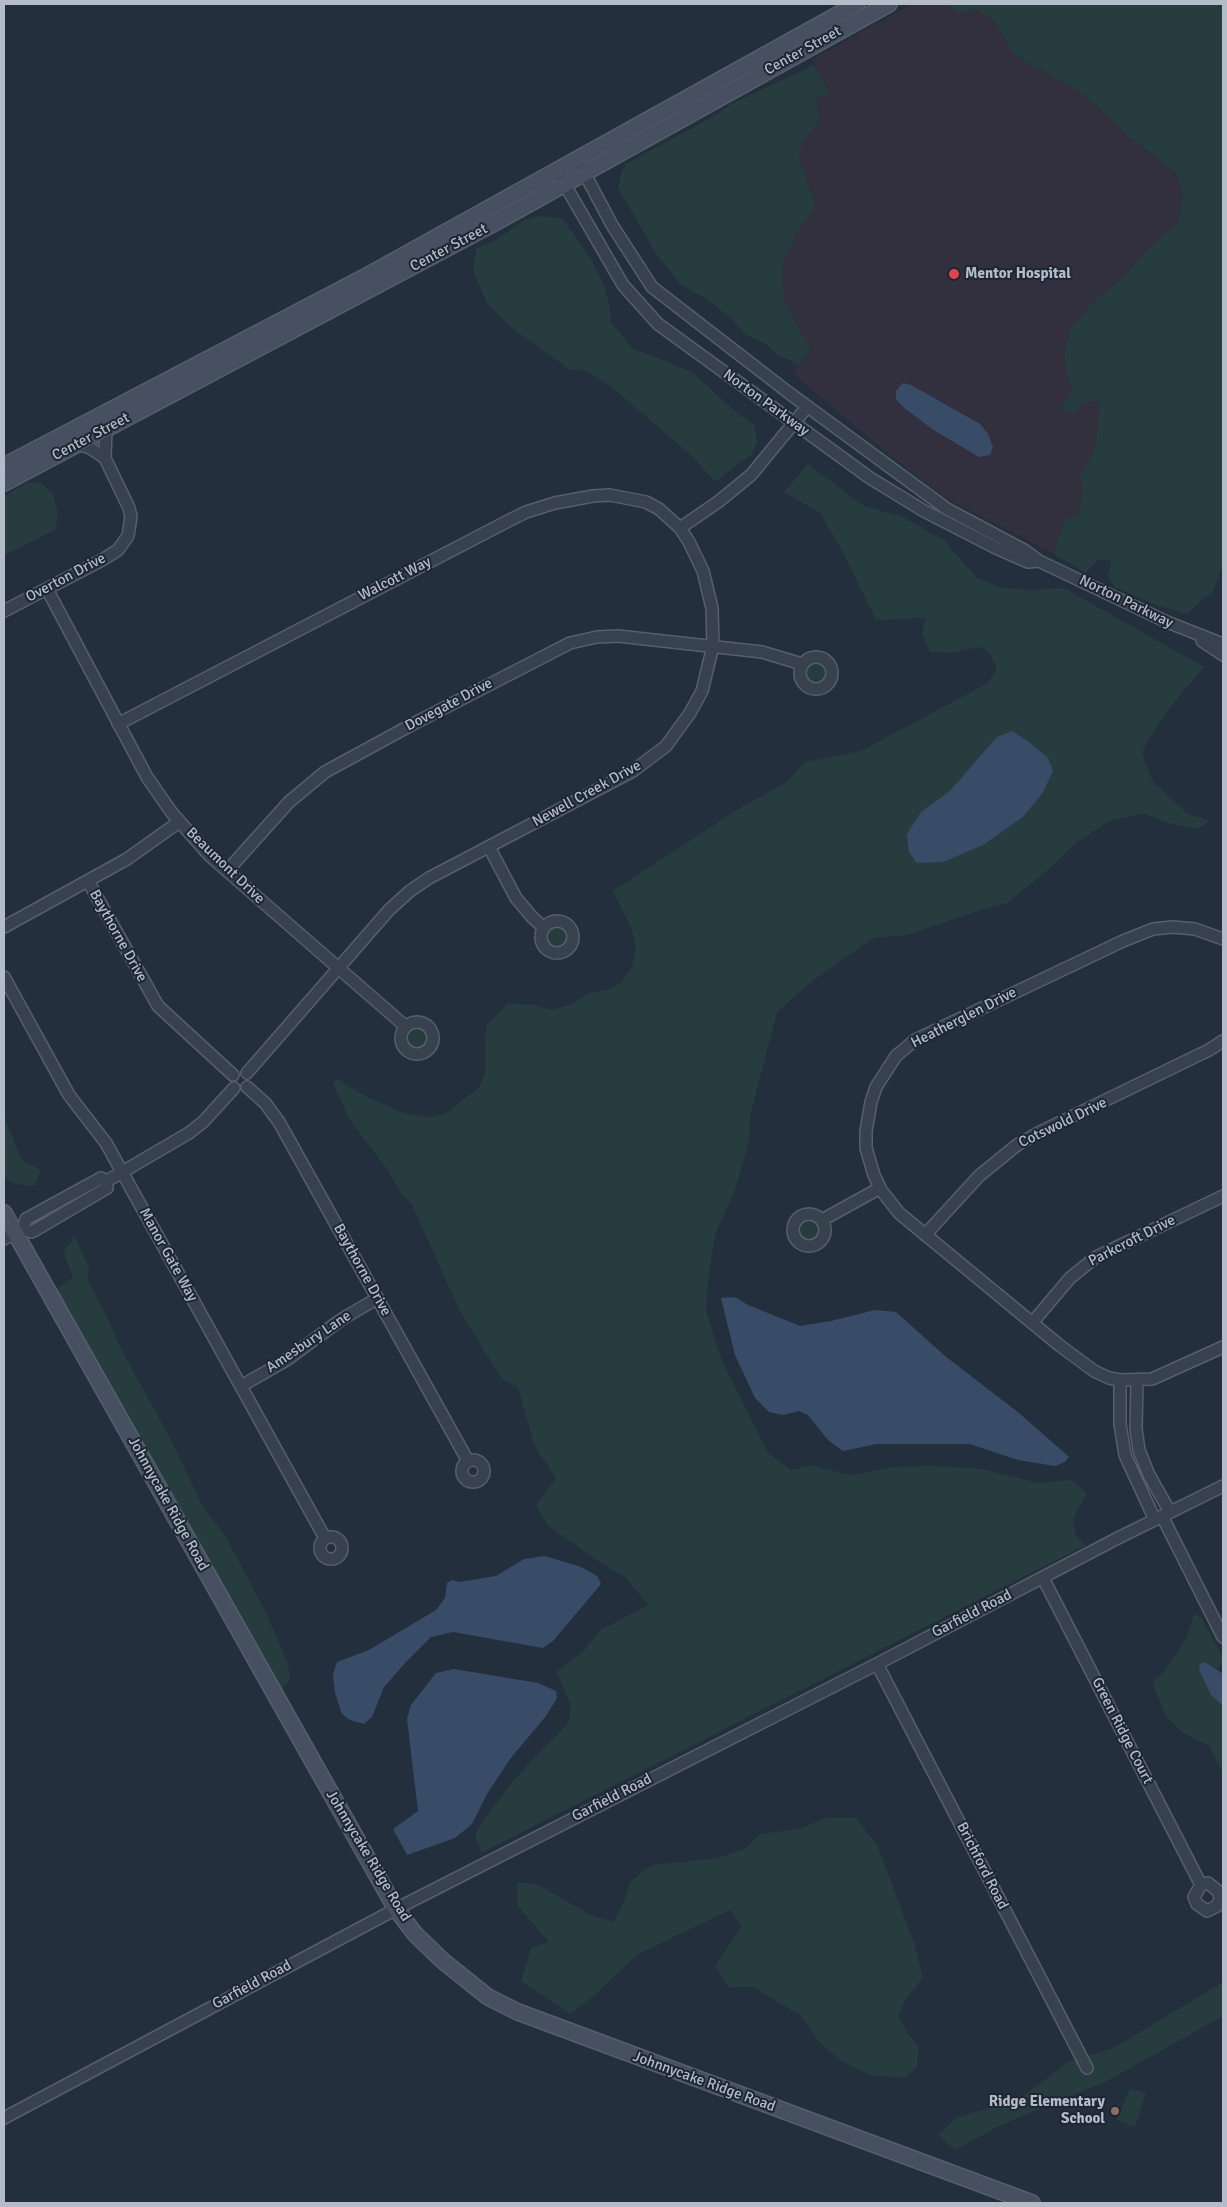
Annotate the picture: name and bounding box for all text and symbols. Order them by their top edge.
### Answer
street label: Center Street [761,22,845,80]
street label: Center Street [407,220,491,276]
place label: Mentor Hospital [965,265,1071,283]
marker: Mentor Hospital [947,267,961,281]
street label: Norton Parkway [719,366,813,440]
street label: Center Street [49,409,133,465]
street label: Overton Drive [23,549,109,607]
street label: Walcott Way [356,553,434,605]
street label: Norton Parkway [1076,572,1176,632]
street label: Dovegate Drive [402,674,496,736]
street label: Newell Creek Drive [530,757,644,831]
street label: Beaumont Drive [182,824,268,908]
street label: Baythorne Drive [85,887,151,985]
street label: Heatherglen Drive [908,984,1020,1052]
street label: Cotswold Drive [1016,1094,1110,1152]
street label: Manor Gate Way [135,1205,201,1305]
street label: Parkcroft Drive [1086,1211,1178,1271]
street label: Baythorne Drive [329,1221,395,1319]
street label: Amesbury Lane [263,1307,355,1377]
street label: Johnnycake Ridge Road [124,1434,212,1574]
street label: Garfield Road [929,1586,1015,1642]
street label: Green Ridge Court [1087,1675,1157,1787]
street label: Garfield Road [569,1770,655,1826]
street label: Johnnycake Ridge Road [322,1787,414,1925]
street label: Brichford Road [952,1819,1012,1913]
street label: Garfield Road [209,1957,295,2013]
street label: Johnnycake Ridge Road [630,2048,778,2116]
place label: Ridge Elementary School [989,2093,1105,2128]
marker: Ridge Elementary School [1109,2105,1121,2117]

